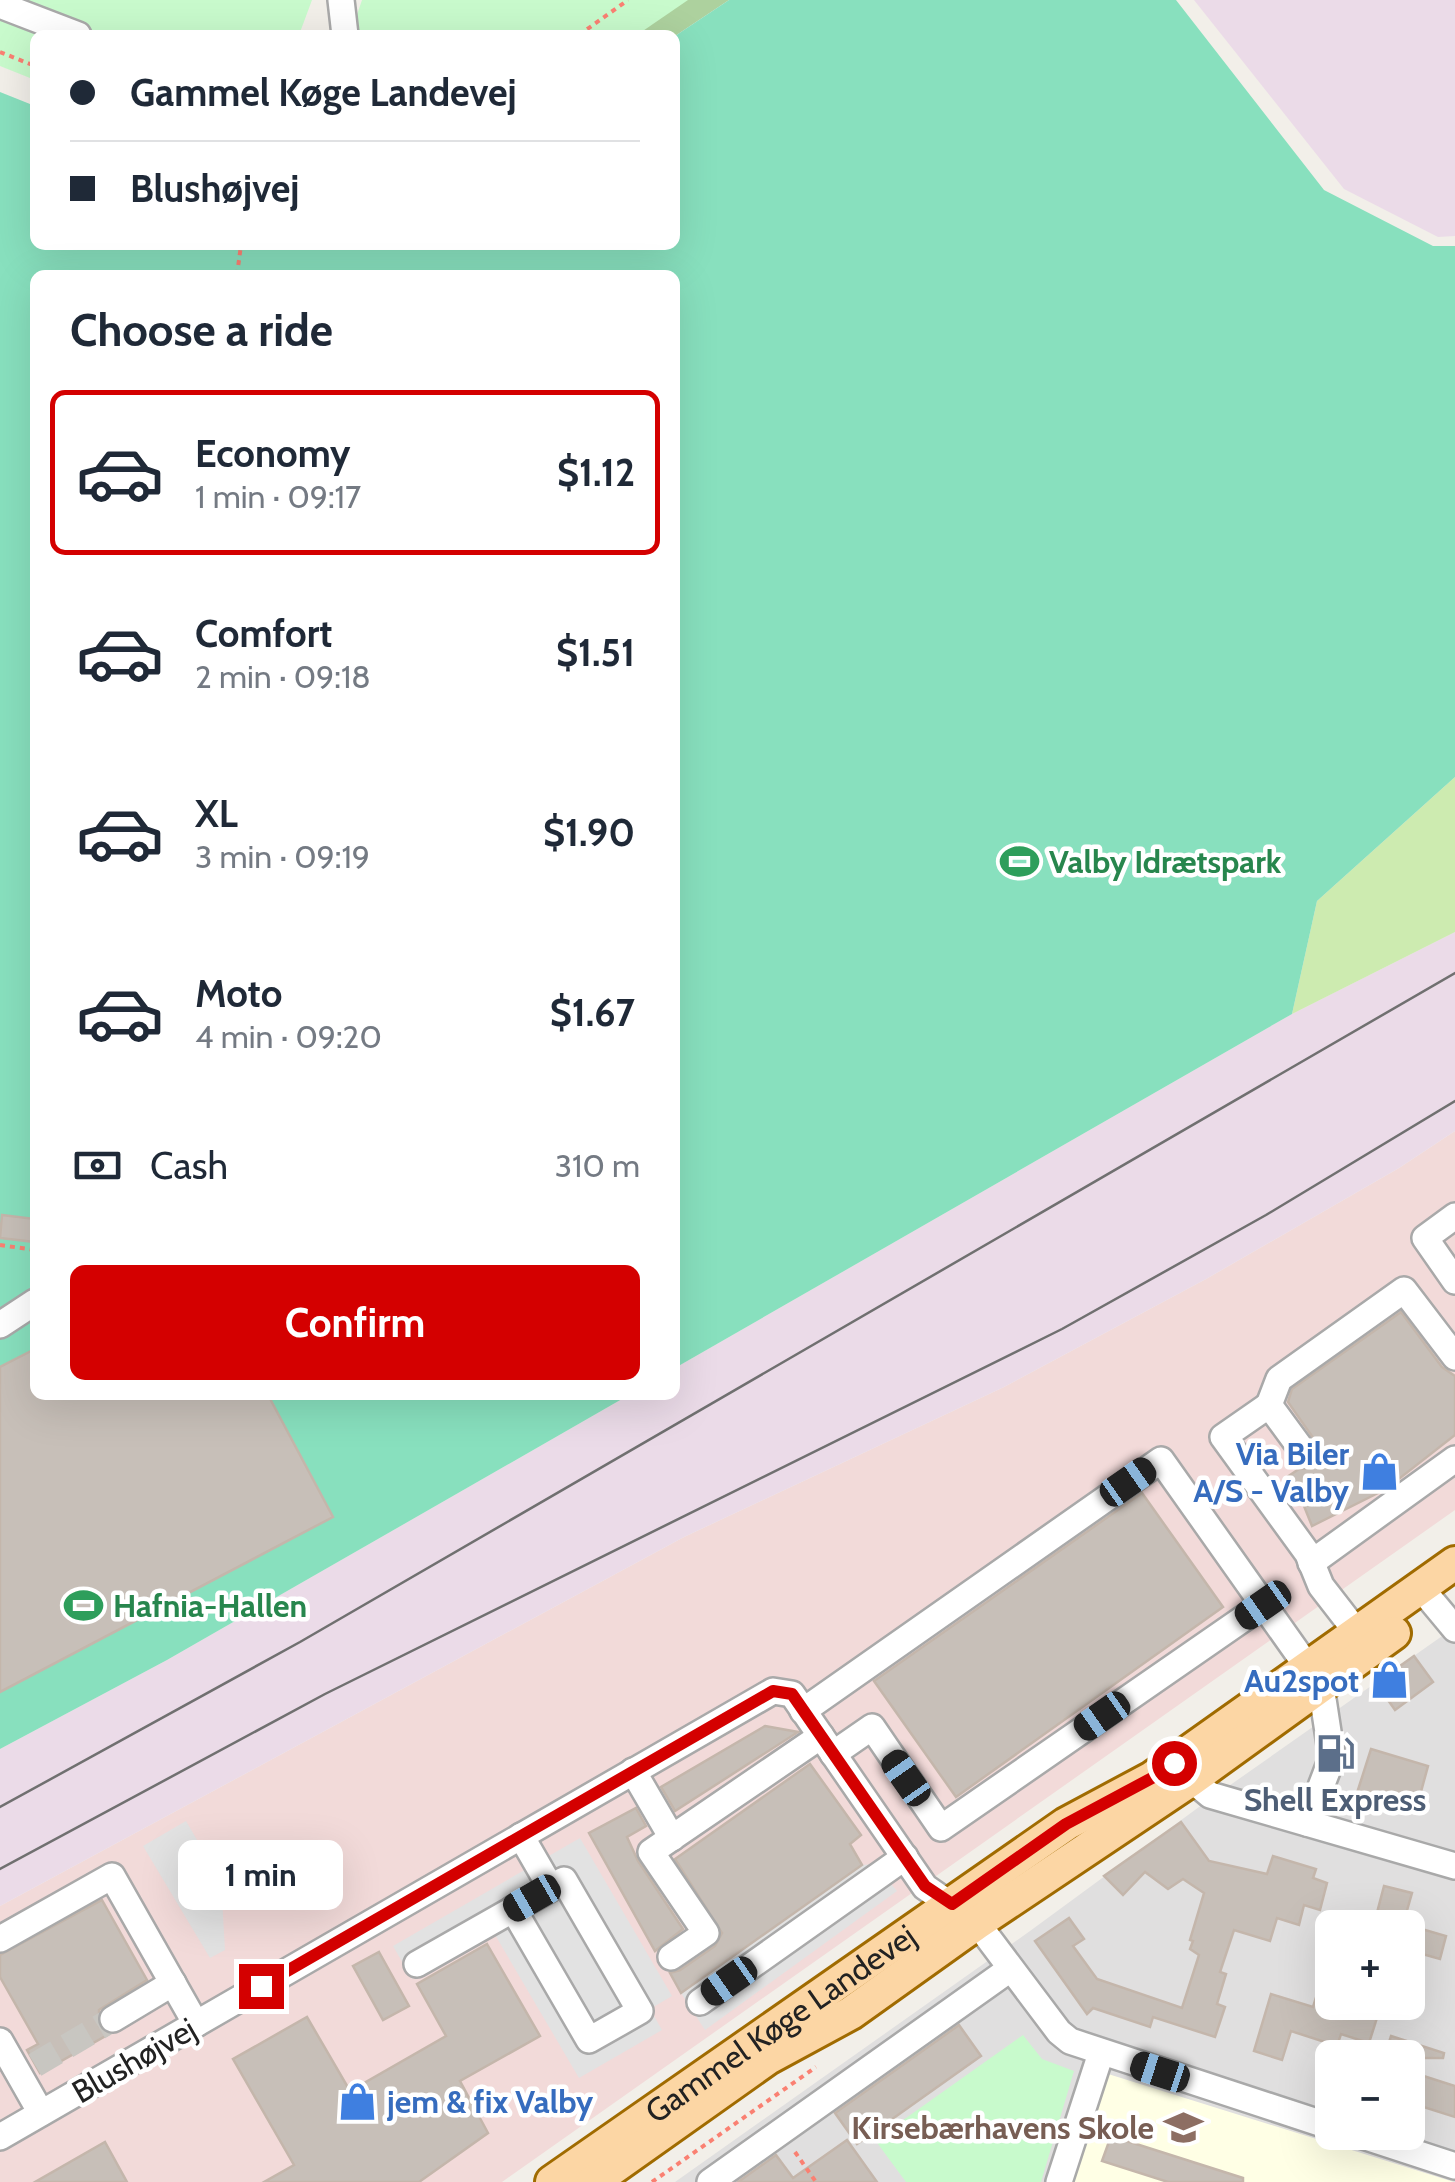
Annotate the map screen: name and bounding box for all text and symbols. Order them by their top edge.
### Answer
text: Gammel Køge Landevej [130,69,517,116]
text: Blushøjvej [130,165,299,212]
text: Choose a ride [70,303,333,357]
icon: car [75,428,165,518]
text: Economy [195,430,350,477]
text: $1.12 [557,449,635,496]
text: 1 min · 09:17 [195,477,361,516]
icon: car [75,608,165,698]
text: Comfort [195,610,332,657]
text: $1.51 [556,629,635,676]
text: 2 min · 09:18 [195,657,371,696]
icon: car [75,788,165,878]
text: XL [195,790,238,837]
text: $1.90 [543,809,635,856]
text: 3 min · 09:19 [195,837,370,876]
sports icon: Valby Idrætspark [998,840,1040,882]
place label: Valby Idrætspark [1049,842,1282,881]
icon: car [75,968,165,1058]
text: Moto [195,970,282,1017]
text: $1.67 [550,989,635,1036]
text: 4 min · 09:20 [195,1017,382,1056]
icon: cash [70,1138,125,1193]
text: Cash [150,1142,228,1189]
text: 310 m [555,1146,640,1185]
button: Confirm [70,1265,640,1380]
place label: Via Biler A/S - Valby [1193,1434,1350,1510]
shop icon: Via Biler A/S - Valby [1358,1450,1400,1492]
car [1095,1453,1161,1511]
car [1230,1576,1296,1634]
sports icon: Hafnia-Hallen [62,1584,104,1626]
place label: Hafnia-Hallen [113,1586,307,1625]
shop icon: Au2spot [1368,1659,1410,1701]
place label: Au2spot [1244,1661,1359,1700]
car [1069,1687,1135,1745]
fuel station icon: Shell Express [1314,1733,1356,1775]
route start [1152,1741,1197,1786]
car [877,1745,935,1811]
place label: Shell Express [1244,1780,1426,1819]
callout: 1 min [178,1841,344,1911]
text: 1 min [224,1855,297,1894]
car [499,1870,565,1926]
map controls [1315,1910,1425,2150]
button: + [1315,1910,1425,2020]
street label: Gammel Køge Landevej [638,1916,923,2131]
car [696,1952,762,2010]
route end [239,1964,284,2009]
street label: Blushøjvej [65,2009,203,2111]
button: − [1315,2040,1425,2150]
car [1127,2048,1193,2096]
shop icon: jem & fix Valby [336,2080,378,2122]
place label: jem & fix Valby [386,2082,594,2121]
school or university icon: Kirsebærhavens Skole [1163,2106,1205,2148]
place label: Kirsebærhavens Skole [851,2108,1154,2147]

